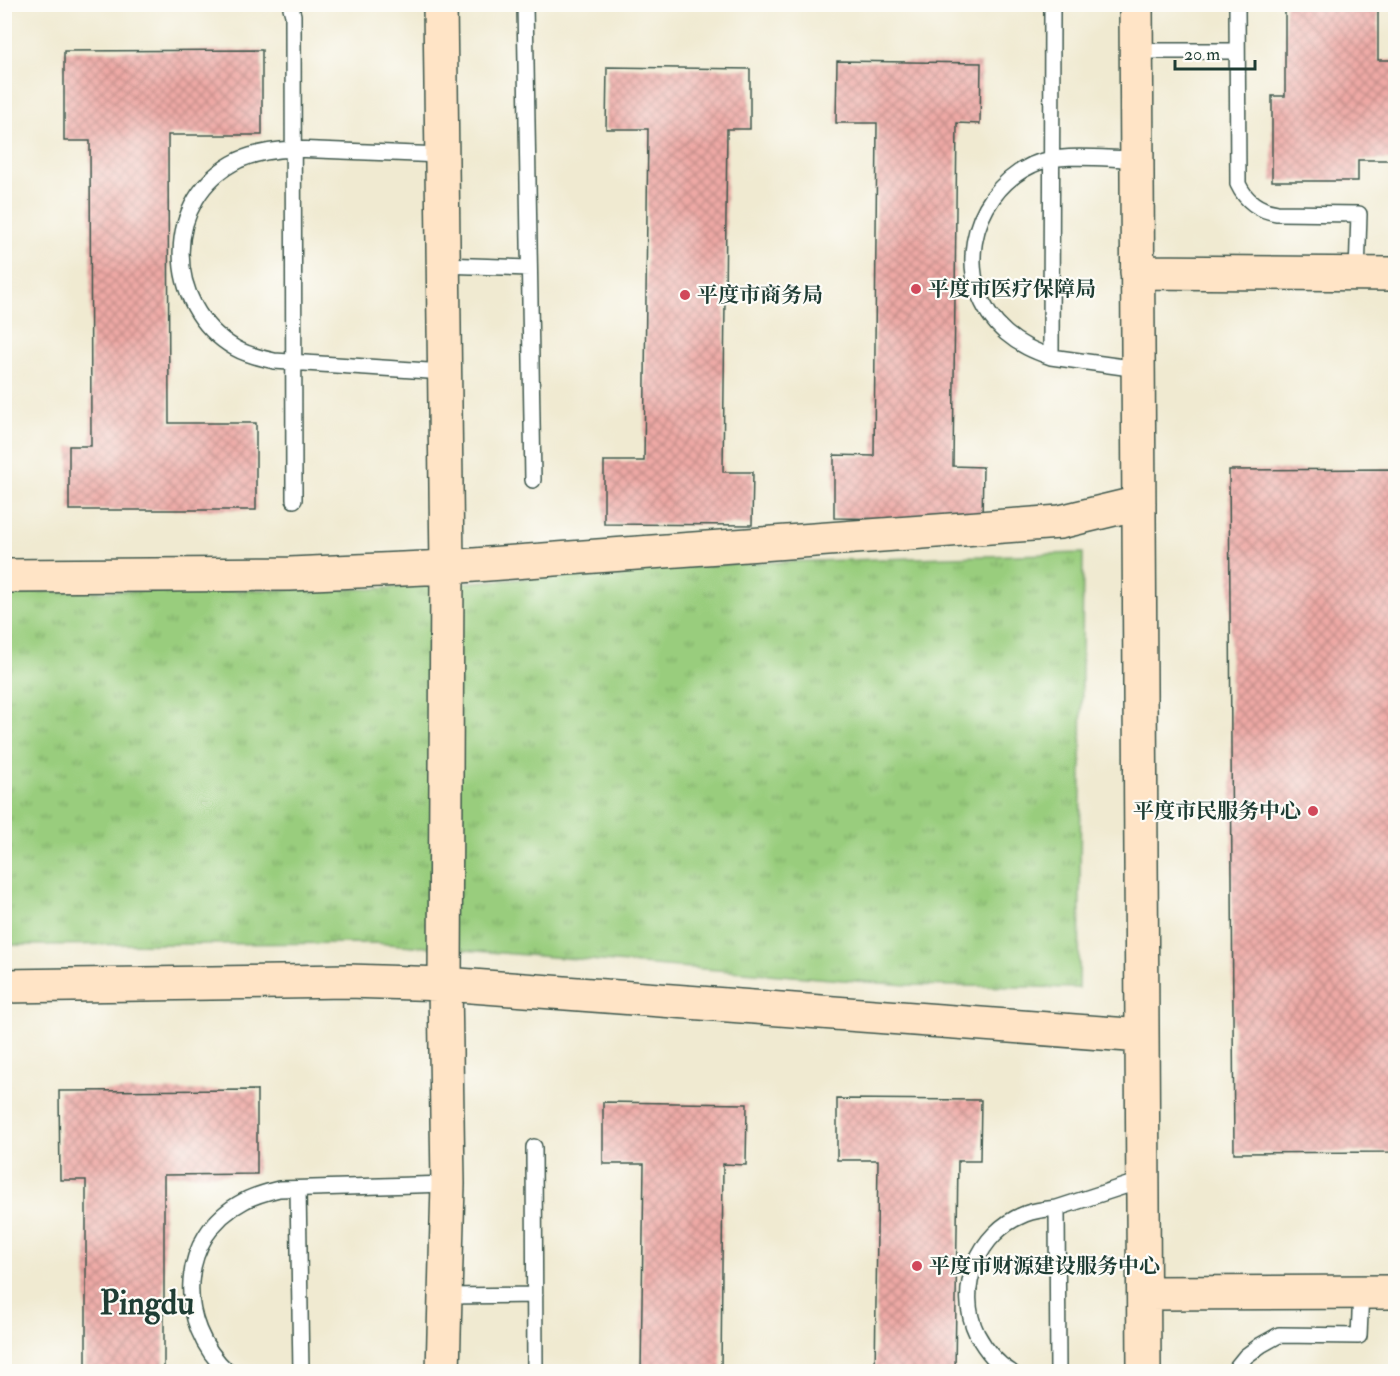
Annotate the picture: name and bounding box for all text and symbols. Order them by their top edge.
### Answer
scale bar [1175,33,1254,71]
text: 20 m [1184,43,1220,66]
place label: 平度市医疗保障局 [928,276,1096,303]
place label: 平度市商务局 [697,282,823,309]
marker: 平度市医疗保障局 [909,282,923,296]
marker: 平度市商务局 [678,288,692,302]
place label: 平度市民服务中心 [1133,798,1301,825]
marker: 平度市民服务中心 [1306,804,1320,818]
place label: 平度市财源建设服务中心 [929,1253,1160,1280]
marker: 平度市财源建设服务中心 [910,1259,924,1273]
district label: Pingdu [100,1283,194,1325]

